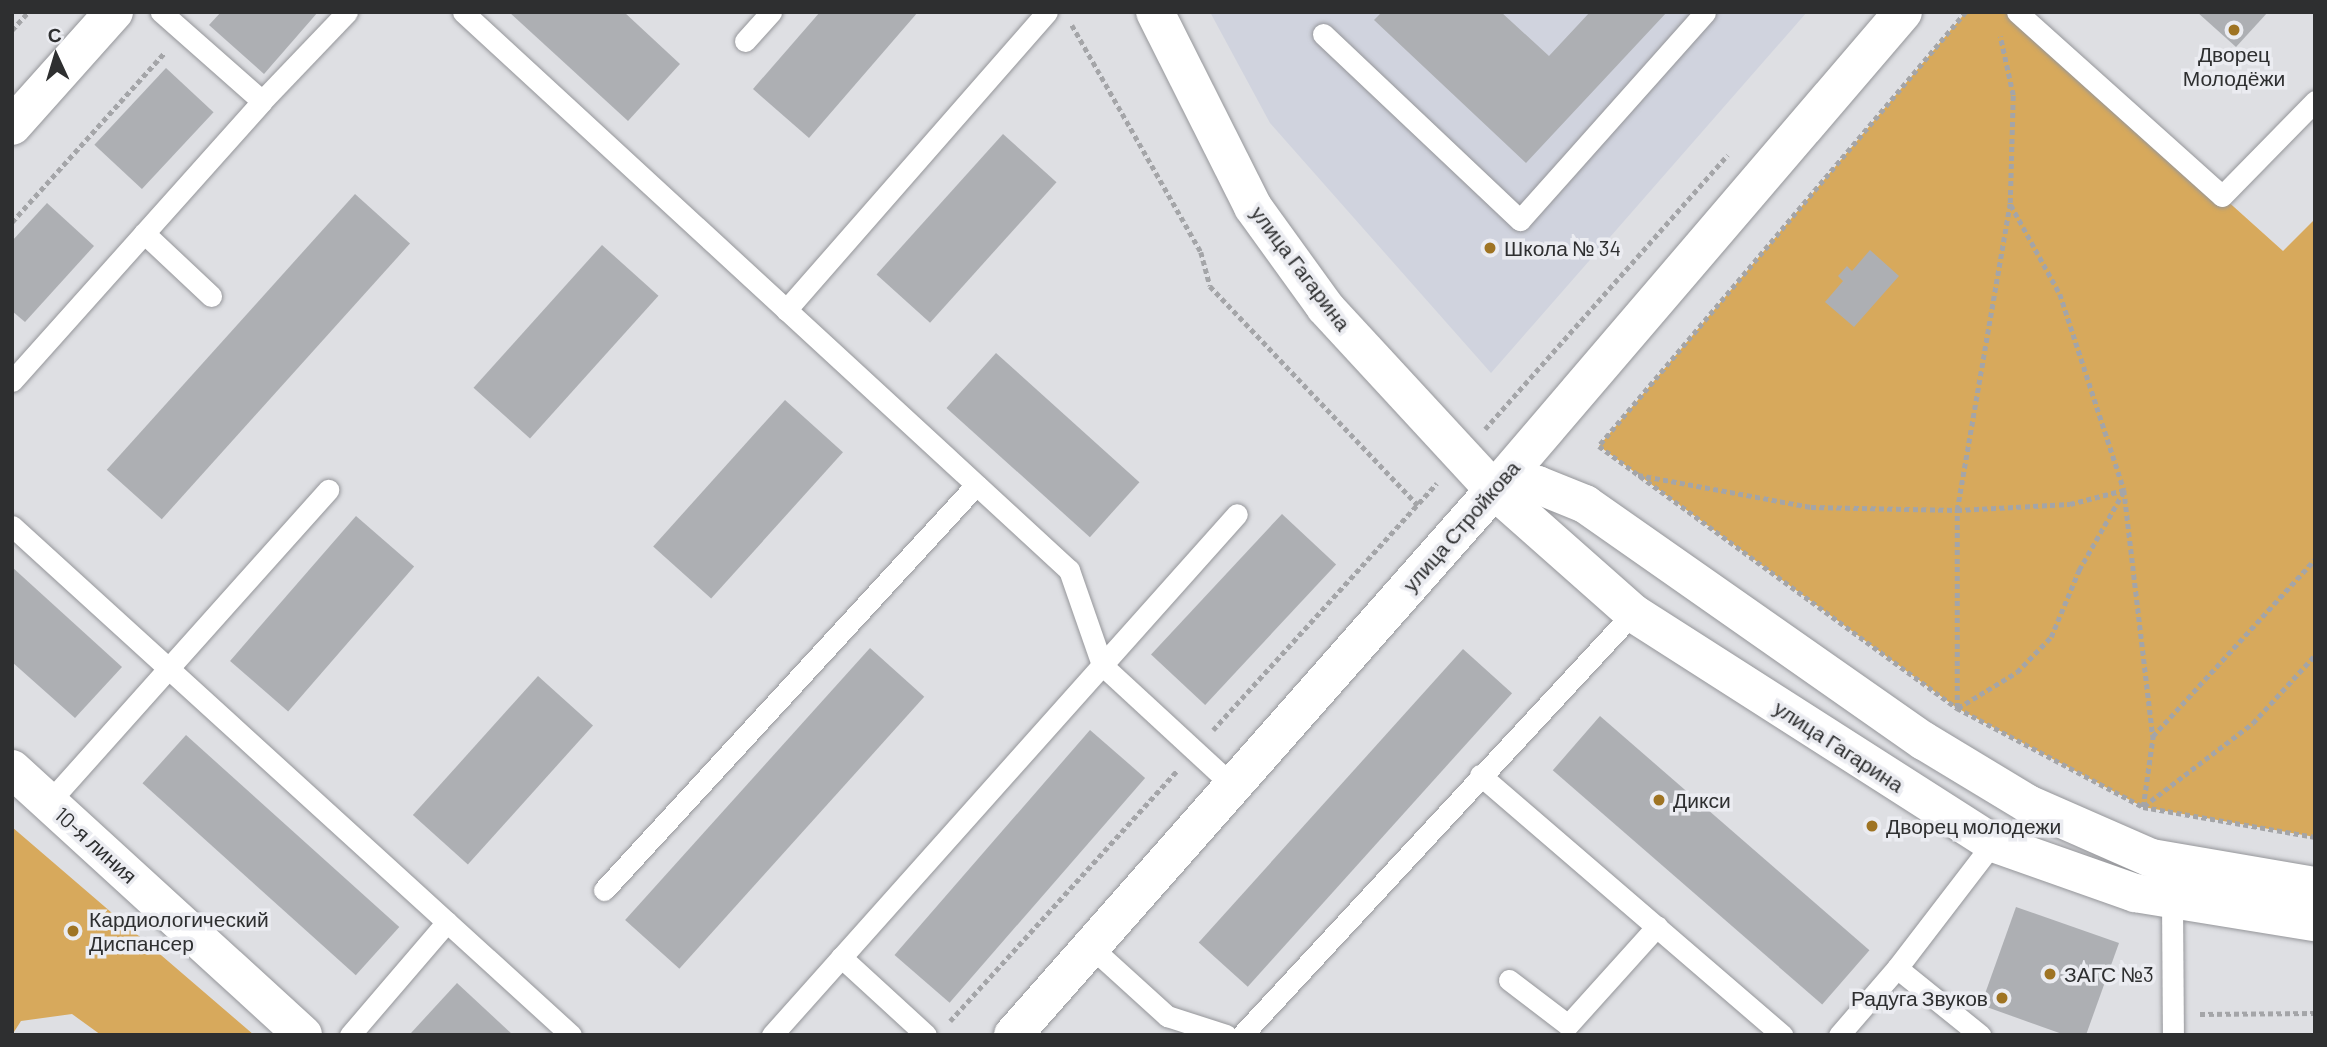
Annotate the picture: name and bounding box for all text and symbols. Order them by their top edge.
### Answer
north arrow [21,21,91,91]
marker: Дворец Молодёжи [2226,22,2242,38]
text: С [47,23,62,47]
place label: Дворец Молодёжи [2183,41,2285,91]
street label: улица Гагарина [1246,201,1356,335]
place label: Школа № 34 [1504,235,1621,261]
marker: Школа № 34 [1482,240,1498,256]
street label: улица Стройкова [1397,455,1525,597]
street label: улица Гагарина [1770,695,1908,797]
place label: Дикси [1673,787,1731,813]
marker: Дикси [1651,792,1667,808]
street label: 10-я линия [50,802,142,888]
place label: Дворец молодежи [1886,813,2061,839]
marker: Дворец молодежи [1864,818,1880,834]
place label: Кардиологический Диспансер [89,906,269,956]
marker: Кардиологический Диспансер [63,921,83,941]
place label: ЗАГС №3 [2064,961,2154,987]
marker: ЗАГС №3 [2042,966,2058,982]
place label: Радуга Звуков [1851,985,1988,1011]
marker: Радуга Звуков [1994,990,2010,1006]

